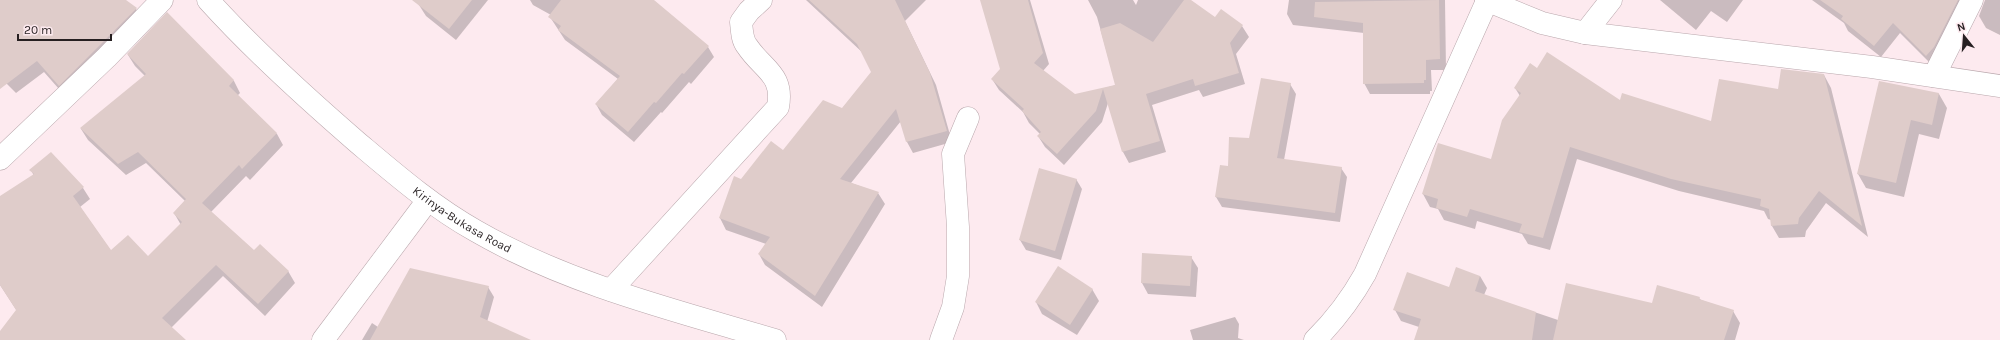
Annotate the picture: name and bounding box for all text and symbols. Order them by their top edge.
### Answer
scale bar [18,16,111,42]
north arrow [1944,16,1984,56]
text: N [1956,20,1967,34]
text: 20 m [24,23,52,37]
street label: Kirinya-Bukasa Road [410,184,514,256]

